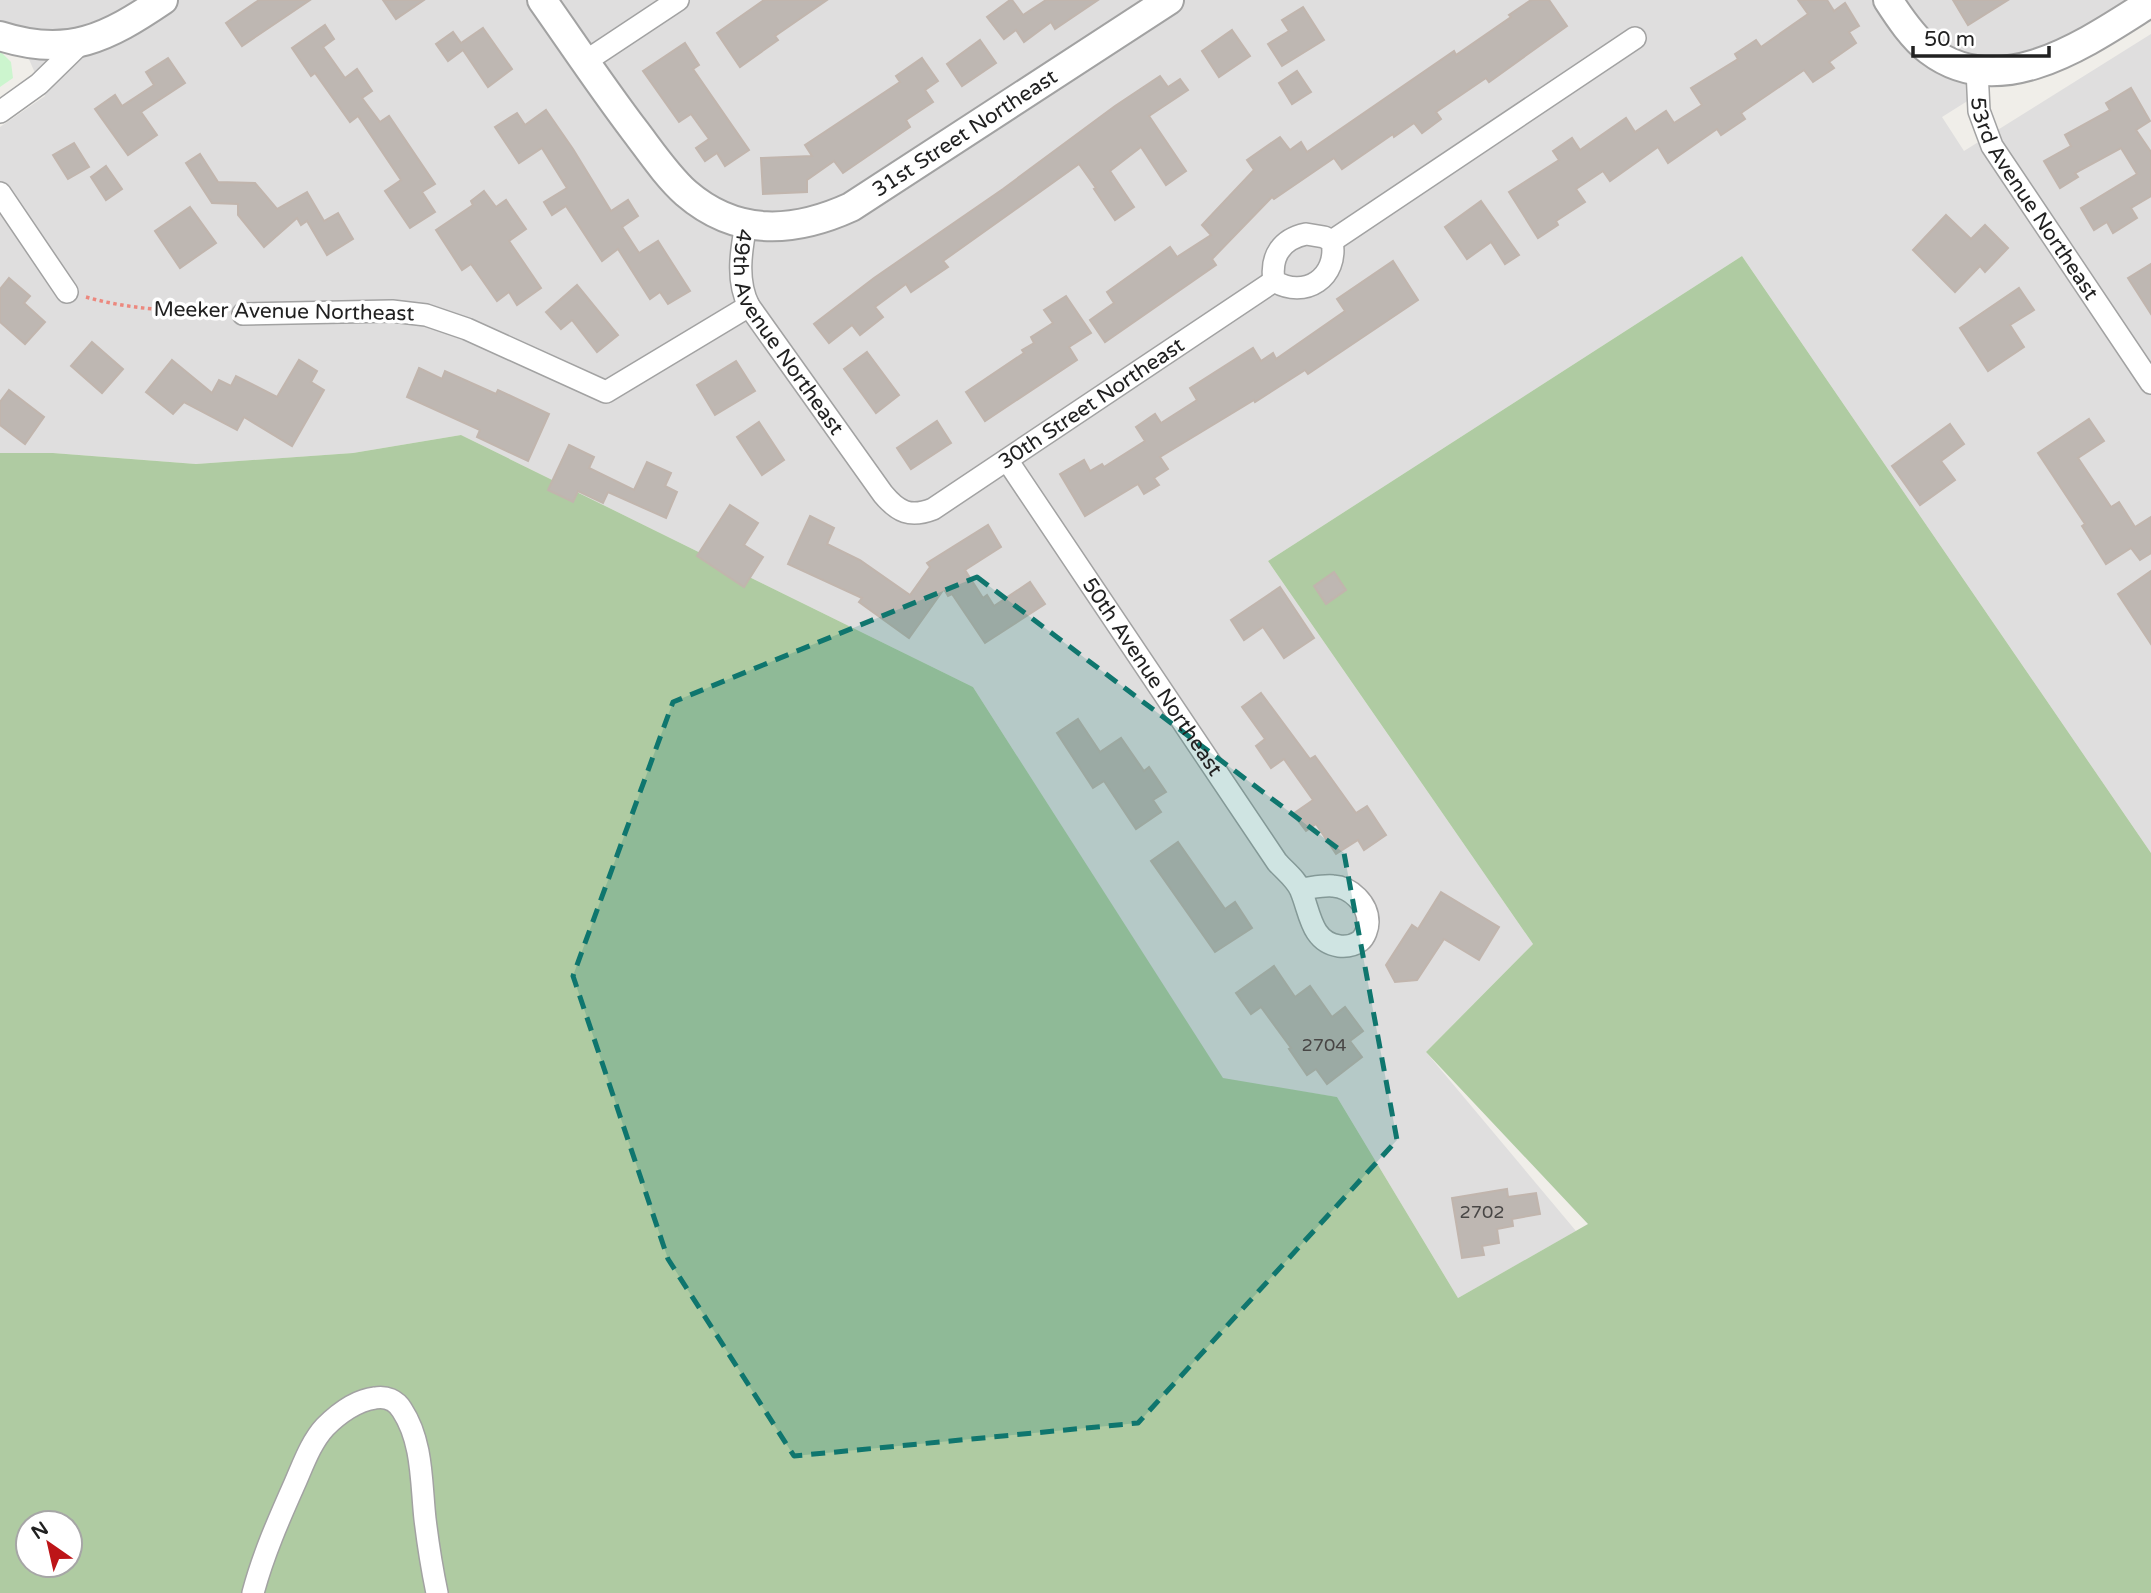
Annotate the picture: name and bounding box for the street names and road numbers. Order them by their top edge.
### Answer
street label: 31st Street Northeast [868,64,1062,203]
street label: 53rd Avenue Northeast [1965,97,2104,305]
street label: 49th Avenue Northeast [728,227,849,440]
street label: Meeker Avenue Northeast [153,297,415,326]
street label: 30th Street Northeast [994,333,1189,475]
street label: 50th Avenue Northeast [1077,573,1228,781]

